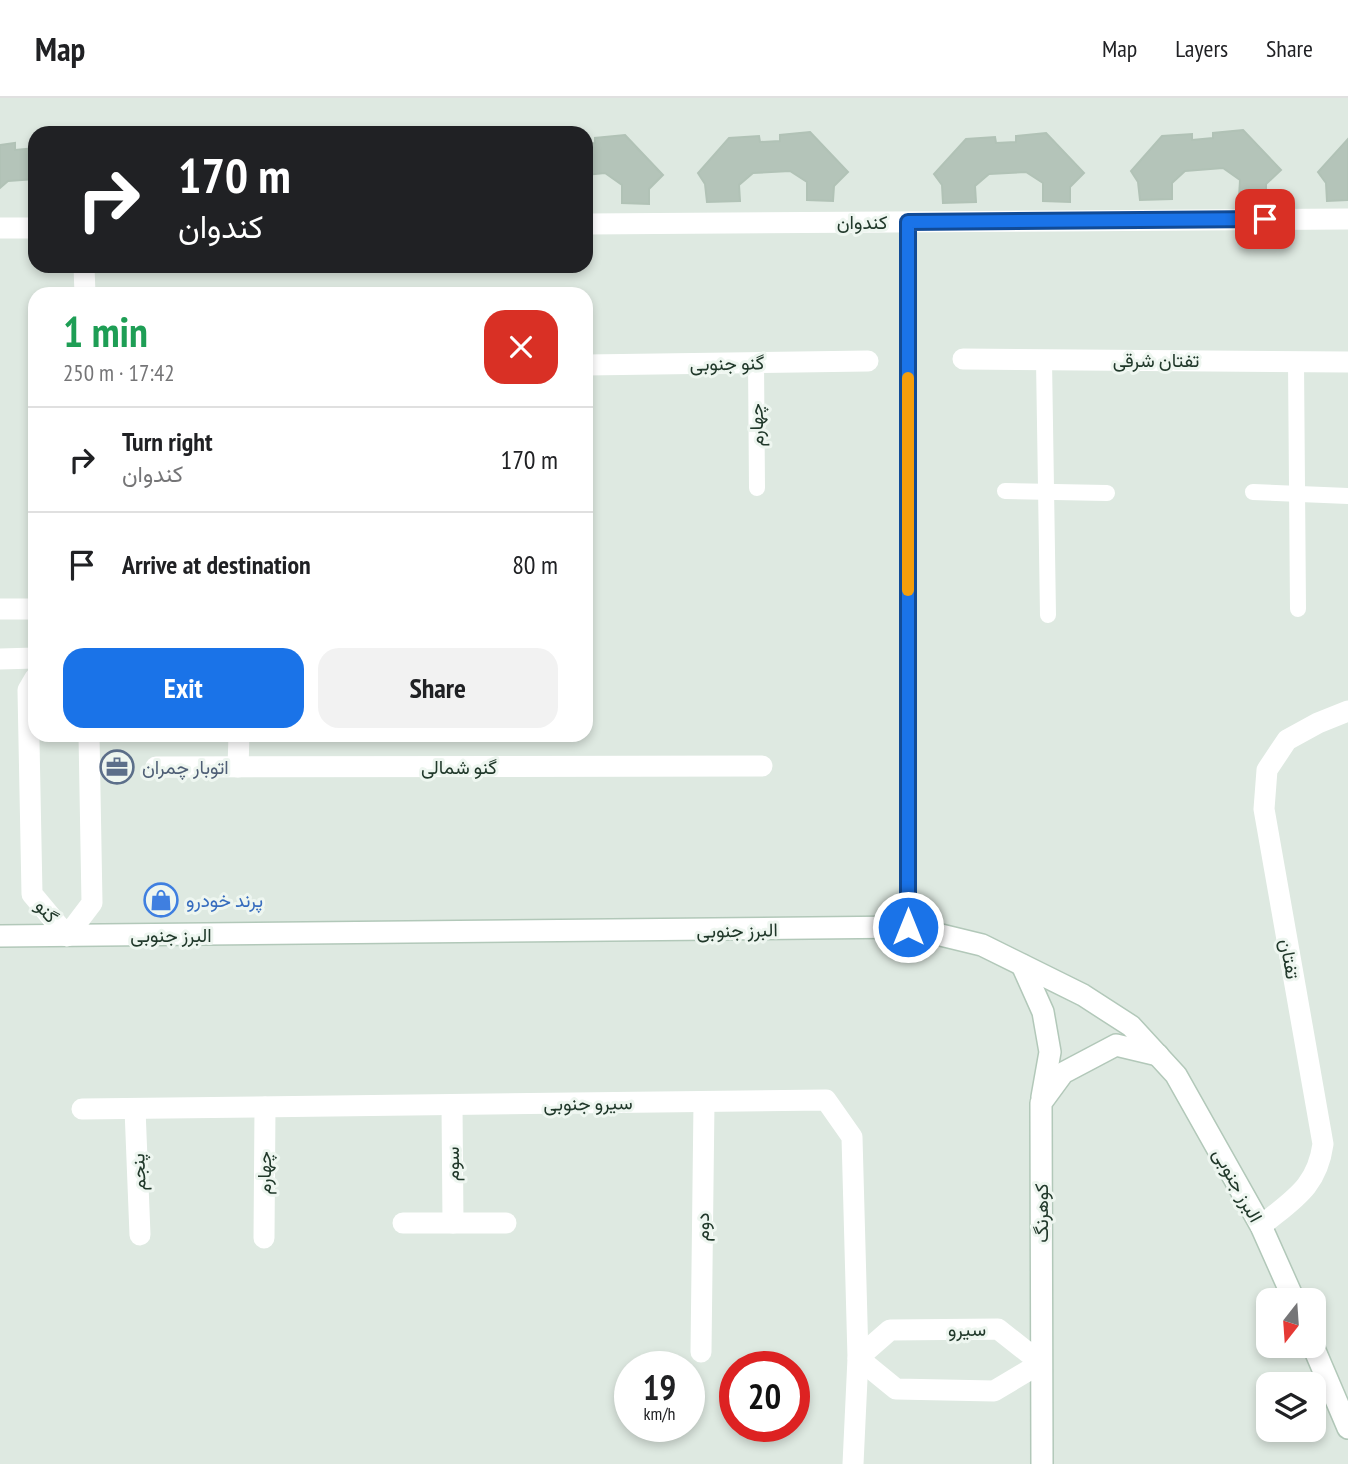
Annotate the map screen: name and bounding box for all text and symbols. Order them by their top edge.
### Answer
text: Map [35,27,85,70]
text: Map [1102,33,1137,64]
text: Layers [1175,33,1228,64]
text: Share [1266,33,1313,64]
text: 170 m [178,143,291,207]
icon: right [63,154,154,245]
pin [1235,189,1295,249]
icon: arrive [1246,200,1284,238]
text: کندوان [178,205,263,247]
street label: کندوان [837,210,887,234]
text: 1 min [63,304,148,359]
button: close [484,310,558,384]
street label: تفتان شرقی [1113,348,1199,372]
street label: گنو جنوبی [689,350,765,376]
text: 250 m · 17:42 [63,358,175,387]
street label: چهارم [744,403,770,447]
text: Turn right [122,425,213,458]
icon: right [63,441,101,479]
text: 170 m [500,443,558,476]
text: کندوان [122,459,183,488]
icon: arrive [63,546,101,584]
text: Arrive at destination [122,548,311,581]
text: 80 m [512,548,558,581]
button: Exit [63,648,304,728]
button: Share [318,648,558,728]
office icon: اتوبار چمران [98,748,136,786]
place label: اتوبار چمران [142,755,229,781]
street label: گنو شمالی [421,755,497,779]
shop icon: پرند خودرو [142,881,180,919]
place label: پرند خودرو [186,888,263,914]
position arrow [871,890,945,964]
street label: گنو [30,894,64,928]
street label: البرز جنوبی [696,917,778,943]
street label: البرز جنوبی [130,923,212,947]
street label: تفتان [1275,937,1305,981]
street label: سیرو جنوبی [543,1090,633,1116]
street label: البرز جنوبی [1208,1144,1268,1226]
street label: سوم [440,1147,465,1181]
street label: چهارم [252,1151,278,1195]
street label: پنجم [125,1153,153,1191]
street label: کوهرنگ [1029,1183,1053,1243]
street label: دوم [690,1212,715,1242]
north arrow [1256,1288,1326,1358]
map controls [1256,1288,1326,1442]
street label: سیرو [948,1317,986,1341]
speed limit sign: 20 [719,1351,810,1442]
text: 19 [643,1364,676,1410]
button: layers [1256,1372,1326,1442]
text: km/h [644,1402,675,1425]

